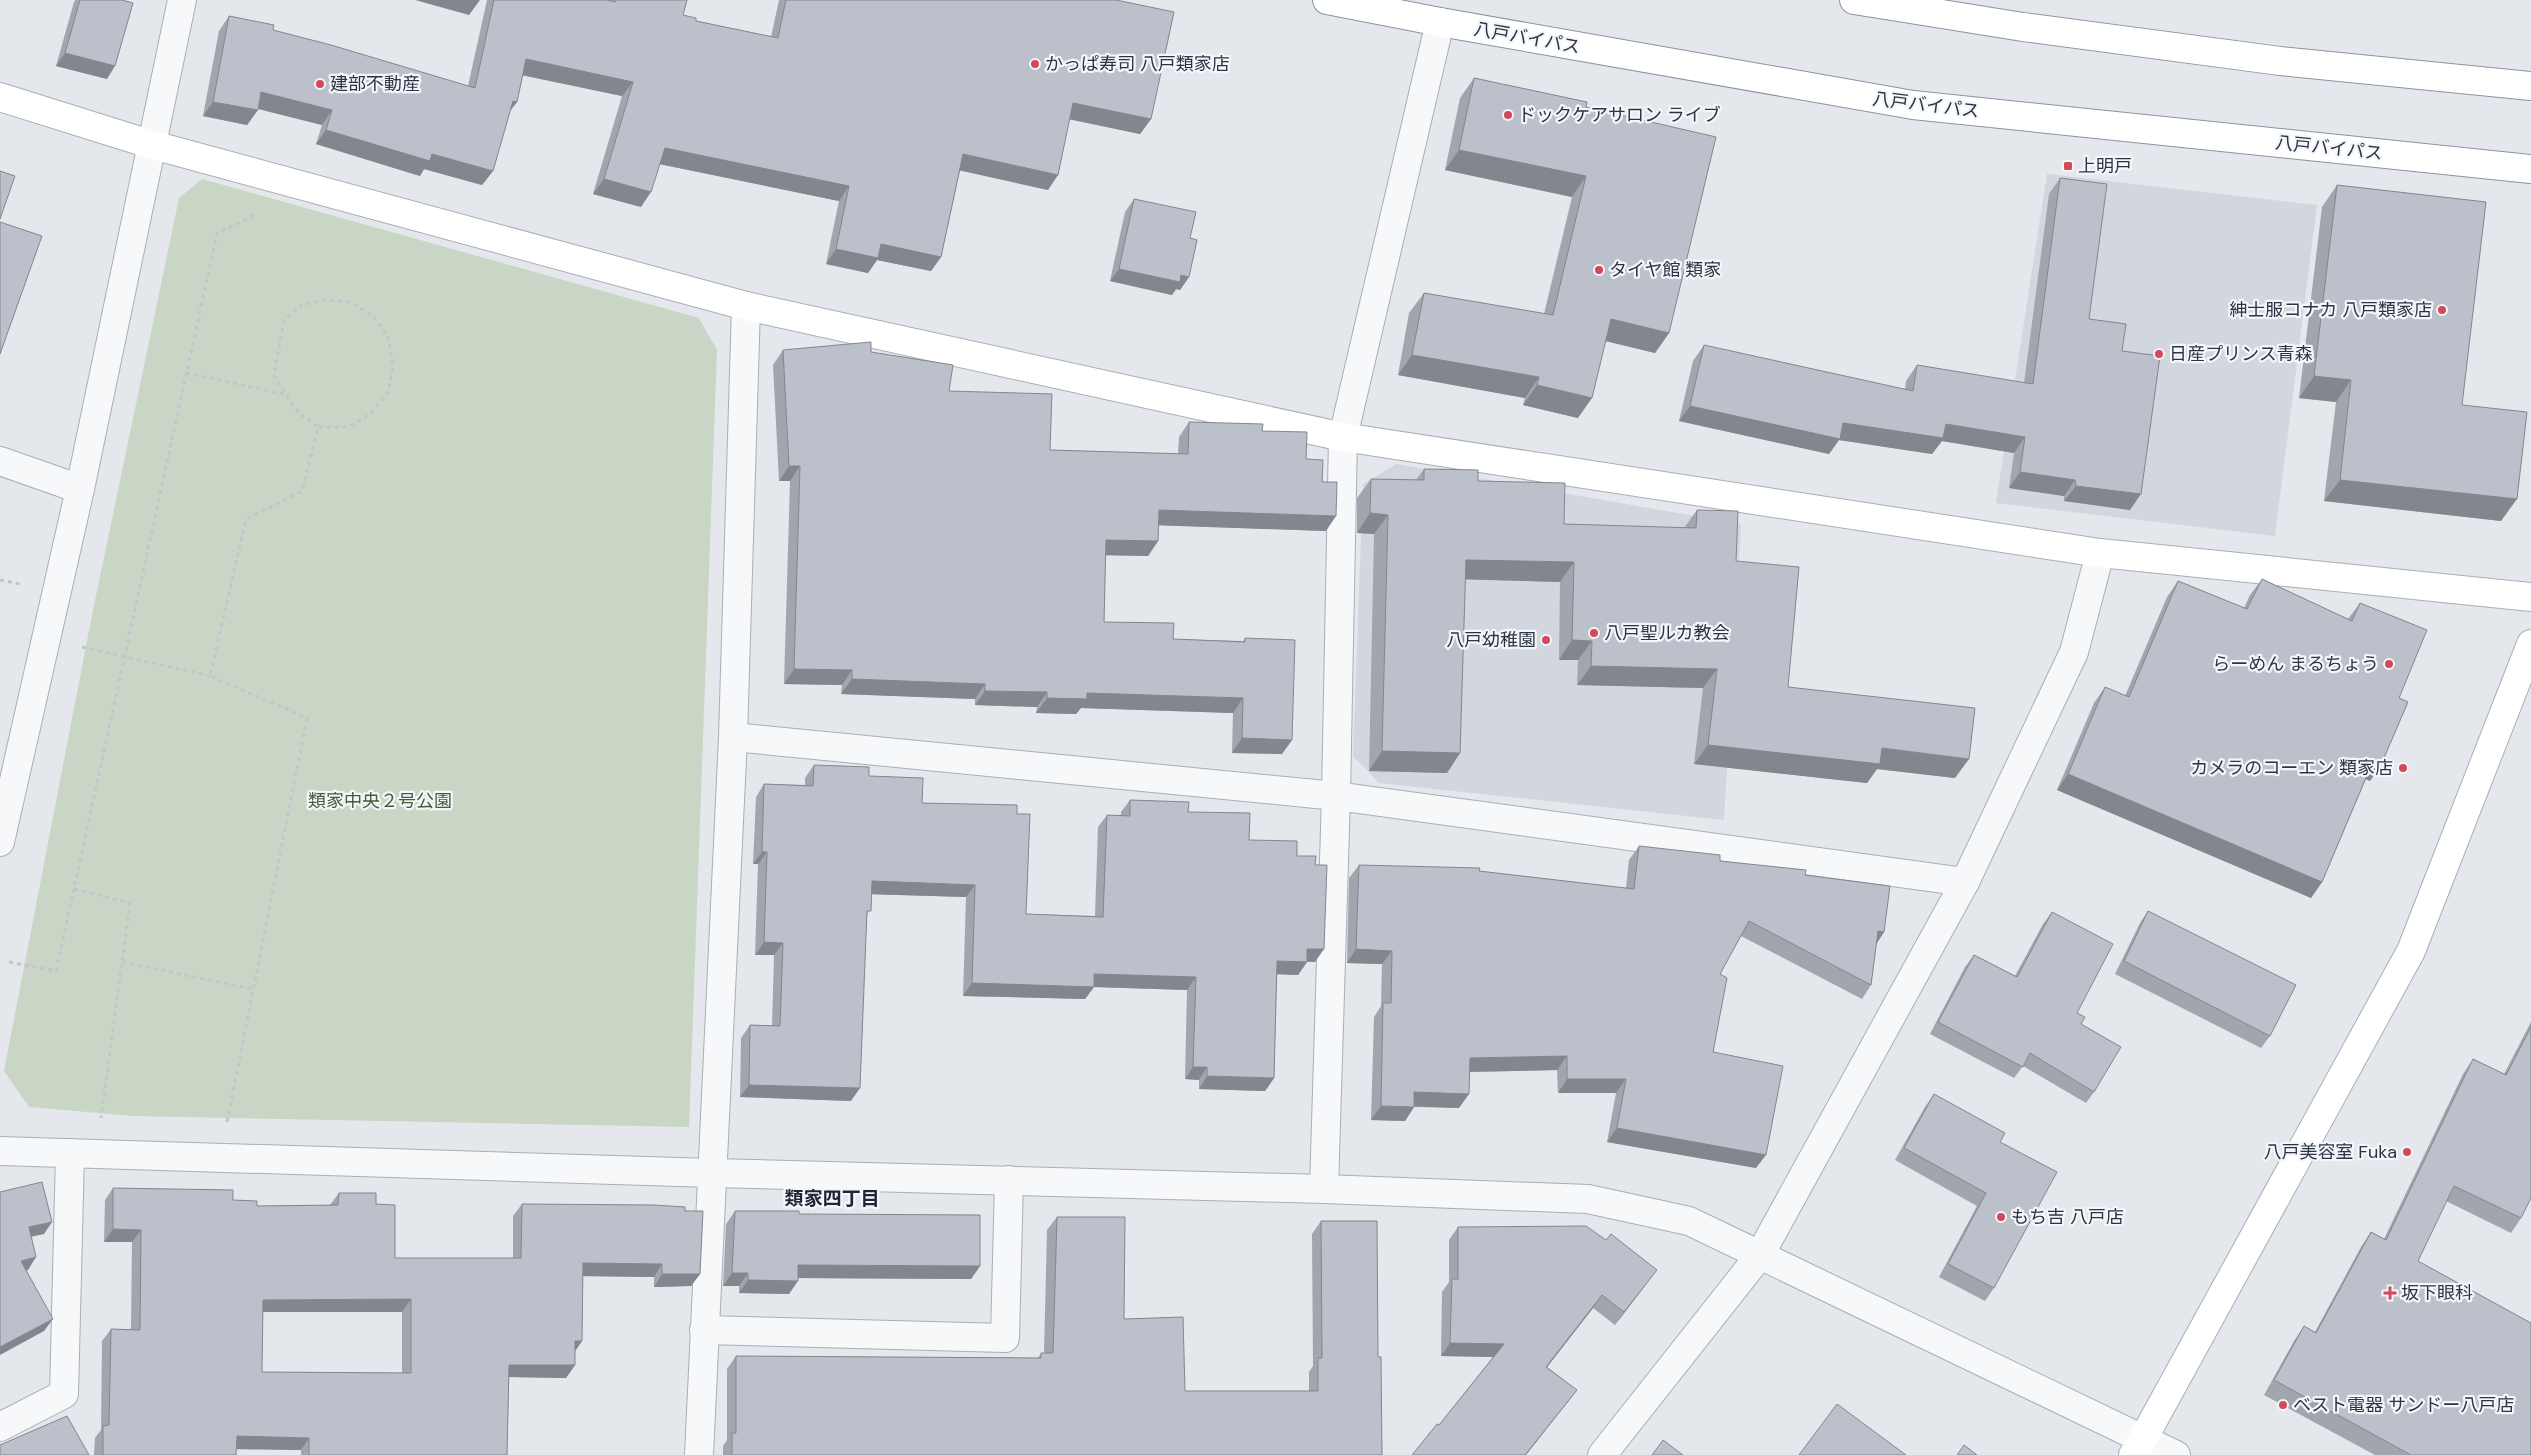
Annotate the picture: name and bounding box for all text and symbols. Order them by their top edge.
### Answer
street label: 八戸バイパス [1472,17,1582,59]
place label: かっぱ寿司 八戸類家店 [1045,52,1230,76]
marker: かっぱ寿司 八戸類家店 [1029,58,1041,70]
place label: 建部不動産 [330,72,420,96]
marker: 建部不動産 [314,78,326,90]
street label: 八戸バイパス [1871,87,1981,123]
place label: ドックケアサロン ライブ [1518,103,1721,127]
marker: ドックケアサロン ライブ [1502,109,1514,121]
street label: 八戸バイパス [2274,130,2384,166]
place label: 上明戸 [2078,154,2132,178]
marker: 上明戸 [2062,160,2074,172]
place label: タイヤ館 類家 [1609,258,1721,282]
marker: タイヤ館 類家 [1593,264,1605,276]
place label: 紳士服コナカ 八戸類家店 [2229,298,2432,322]
marker: 紳士服コナカ 八戸類家店 [2436,304,2448,316]
place label: 日産プリンス青森 [2169,342,2313,366]
marker: 日産プリンス青森 [2153,348,2165,360]
place label: 八戸聖ルカ教会 [1604,621,1729,645]
marker: 八戸聖ルカ教会 [1588,627,1600,639]
place label: 八戸幼稚園 [1446,628,1536,652]
marker: 八戸幼稚園 [1540,634,1552,646]
place label: らーめん まるちょう [2212,652,2379,676]
marker: らーめん まるちょう [2383,658,2395,670]
place label: カメラのコーエン 類家店 [2190,756,2393,780]
marker: カメラのコーエン 類家店 [2397,762,2409,774]
park label: 類家中央２号公園 [308,789,452,813]
place label: 八戸美容室 Fuka [2263,1140,2397,1164]
marker: 八戸美容室 Fuka [2401,1146,2413,1158]
district label: 類家四丁目 [784,1186,880,1211]
place label: もち吉 八戸店 [2011,1205,2124,1229]
marker: もち吉 八戸店 [1995,1211,2007,1223]
place label: 坂下眼科 [2401,1281,2473,1305]
marker: 坂下眼科 [2383,1286,2397,1300]
place label: ベスト電器 サンドー八戸店 [2293,1393,2514,1417]
marker: ベスト電器 サンドー八戸店 [2277,1399,2289,1411]

